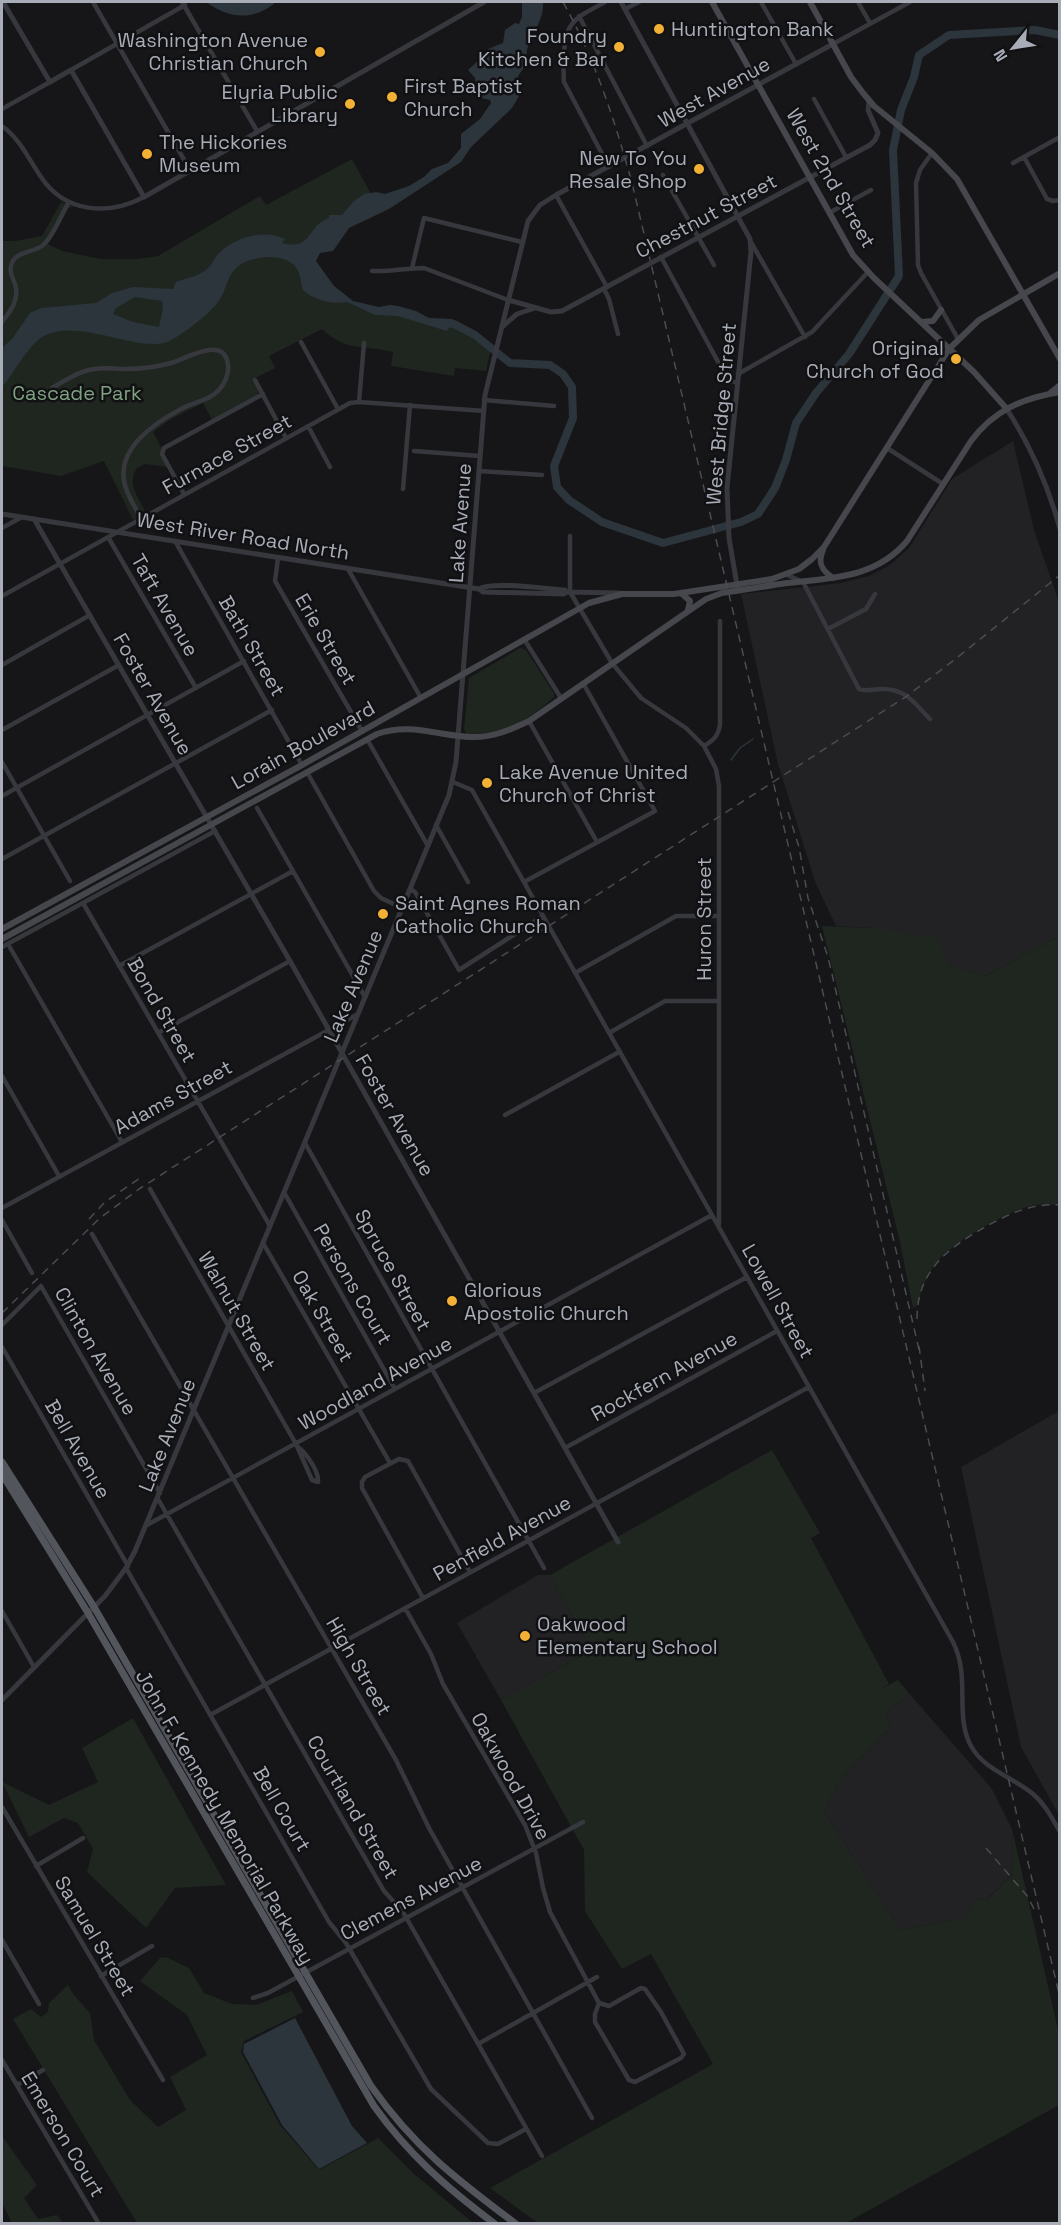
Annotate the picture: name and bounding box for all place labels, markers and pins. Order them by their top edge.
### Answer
place label: Huntington Bank [671,16,834,42]
marker: Huntington Bank [652,22,666,36]
place label: Foundry Kitchen & Bar [478,23,607,72]
place label: Washington Avenue Christian Church [118,27,308,76]
marker: Foundry Kitchen & Bar [612,40,626,54]
marker: Washington Avenue Christian Church [313,45,327,59]
place label: First Baptist Church [404,73,523,122]
place label: Elyria Public Library [222,79,338,128]
marker: First Baptist Church [385,90,399,104]
marker: Elyria Public Library [343,97,357,111]
place label: The Hickories Museum [159,129,287,178]
place label: New To You Resale Shop [569,145,687,194]
marker: The Hickories Museum [140,147,154,161]
marker: New To You Resale Shop [692,162,706,176]
place label: Original Church of God [806,335,944,384]
marker: Original Church of God [949,352,963,366]
place label: Lake Avenue United Church of Christ [499,759,688,808]
marker: Lake Avenue United Church of Christ [480,776,494,790]
place label: Saint Agnes Roman Catholic Church [395,890,581,939]
marker: Saint Agnes Roman Catholic Church [376,907,390,921]
place label: Glorious Apostolic Church [464,1277,629,1326]
marker: Glorious Apostolic Church [445,1294,459,1308]
place label: Oakwood Elementary School [537,1611,718,1660]
marker: Oakwood Elementary School [518,1629,532,1643]

